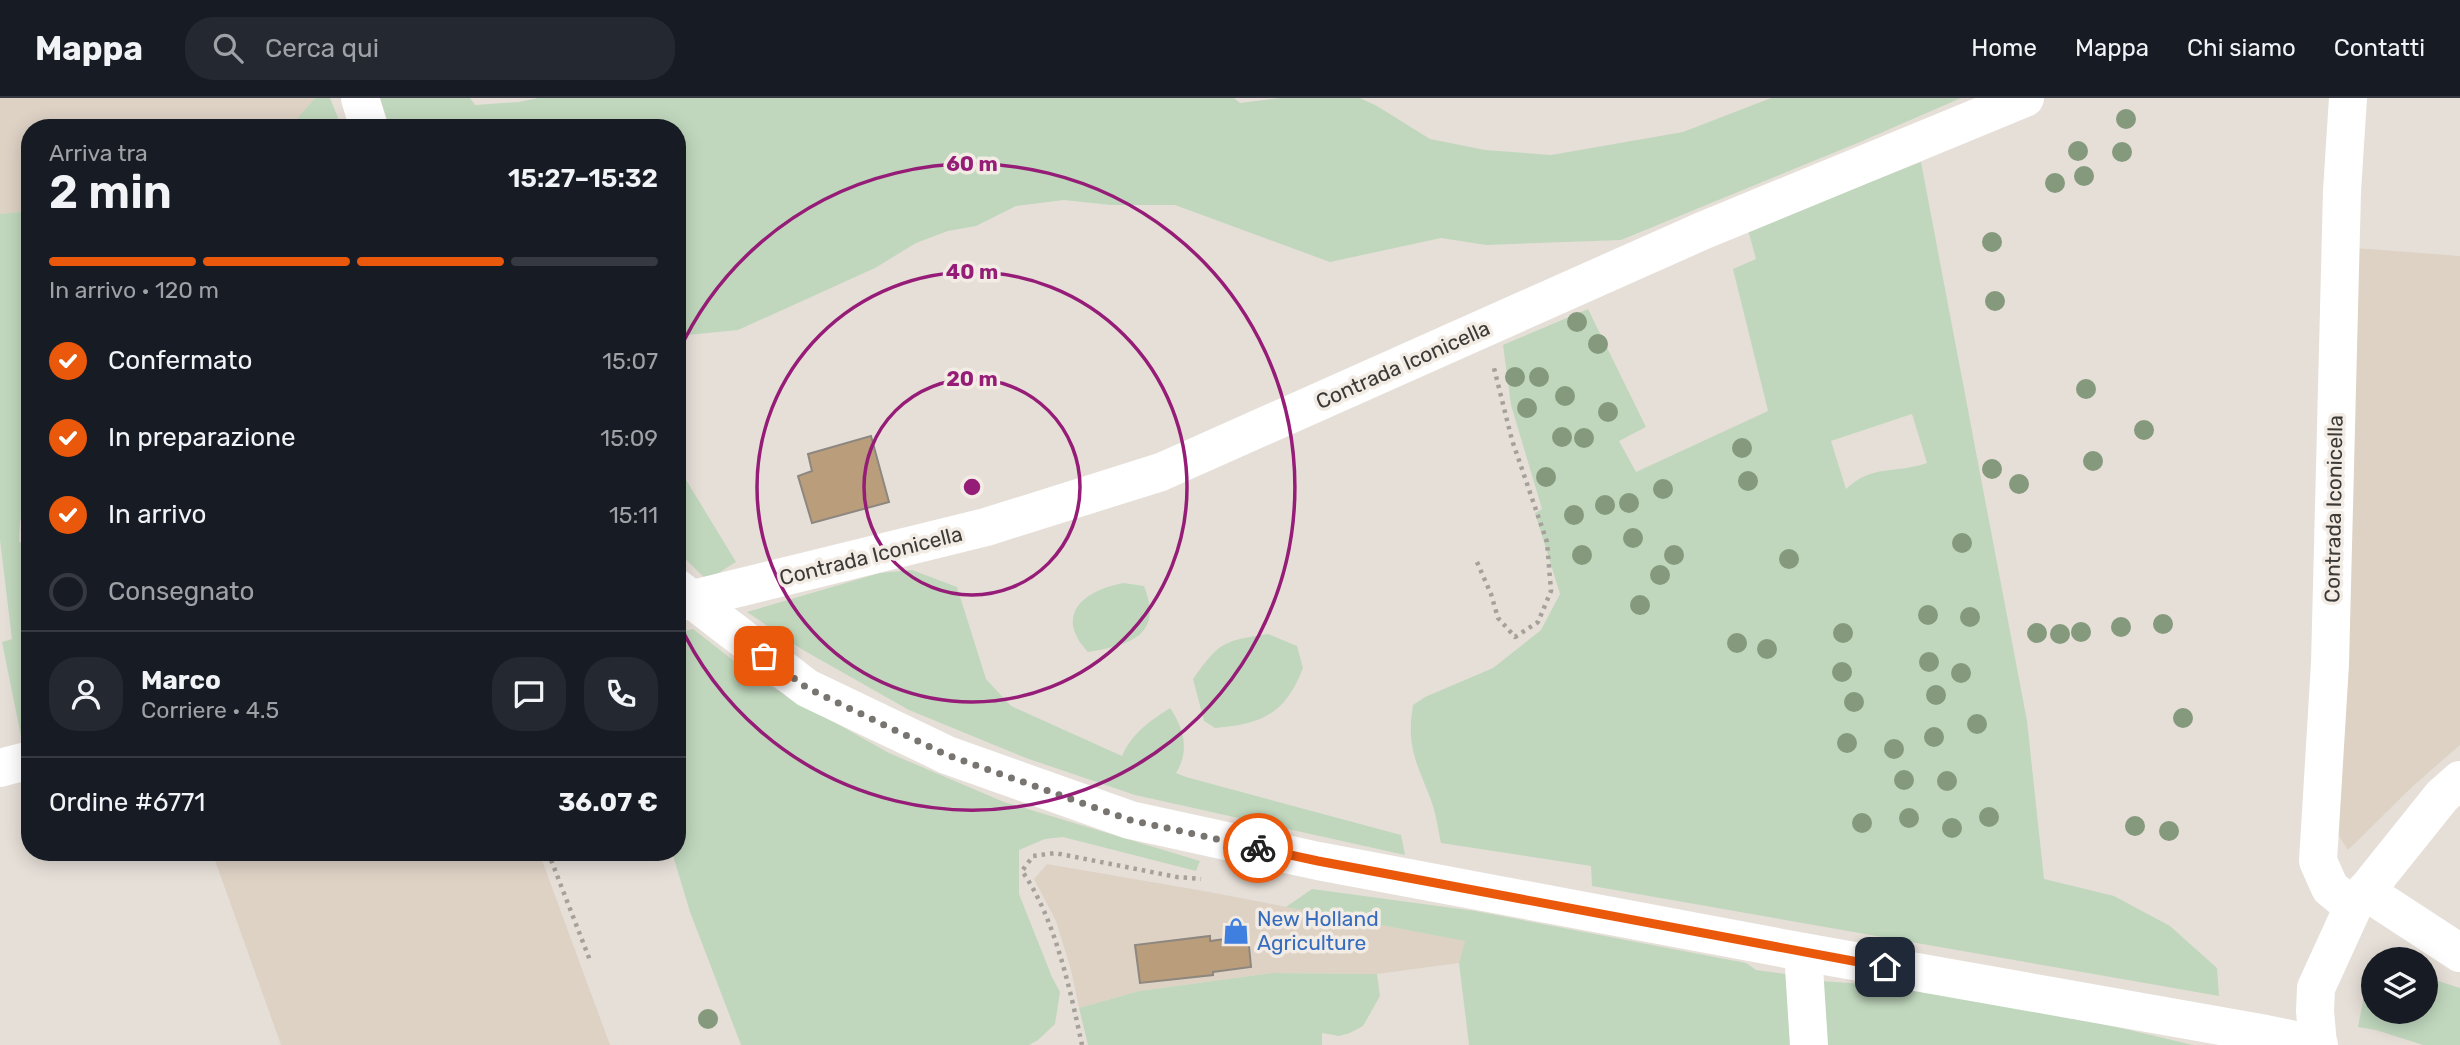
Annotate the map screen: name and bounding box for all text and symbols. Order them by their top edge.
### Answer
search box [185,17,675,80]
text: Mappa [35,29,143,68]
icon: search [209,29,247,67]
text: Cerca qui [265,33,379,64]
text: Home [1971,34,2037,62]
text: Mappa [2075,34,2149,62]
text: Chi siamo [2187,34,2296,62]
text: Contatti [2334,34,2425,62]
text: Arriva tra [49,139,148,167]
text: 60 m [946,151,998,176]
text: 15:27–15:32 [508,163,658,194]
text: 2 min [49,165,172,220]
text: 40 m [946,259,998,284]
text: In arrivo · 120 m [49,276,219,304]
street label: Contrada Iconicella [1312,315,1494,414]
icon: check [49,342,87,380]
text: Confermato [108,345,252,376]
text: 15:07 [602,347,658,375]
text: 20 m [946,366,998,391]
street label: Contrada Iconicella [2319,415,2348,603]
icon: check [49,419,87,457]
text: In preparazione [108,422,296,453]
text: 15:09 [600,424,658,452]
centre of rings [960,475,984,499]
icon: check [49,496,87,534]
text: In arrivo [108,499,206,530]
text: 15:11 [609,501,658,529]
street label: Contrada Iconicella [777,521,965,590]
text: Consegnato [108,576,254,607]
pin [734,626,794,686]
icon: bag [745,637,783,675]
button: person [49,657,123,731]
button: chat [492,657,566,731]
button: phone [584,657,658,731]
text: Marco [141,665,221,696]
text: Corriere · 4.5 [141,696,279,724]
text: Ordine #6771 [49,787,205,818]
text: 36.07 € [558,787,658,818]
courier [1223,813,1293,883]
icon: bike [1239,829,1277,867]
place label: New Holland Agriculture [1257,906,1379,955]
shop icon: New Holland Agriculture [1221,916,1251,946]
pin [1855,937,1915,997]
map controls [2361,947,2438,1024]
button: layers [2361,947,2438,1024]
icon: home [1866,948,1904,986]

